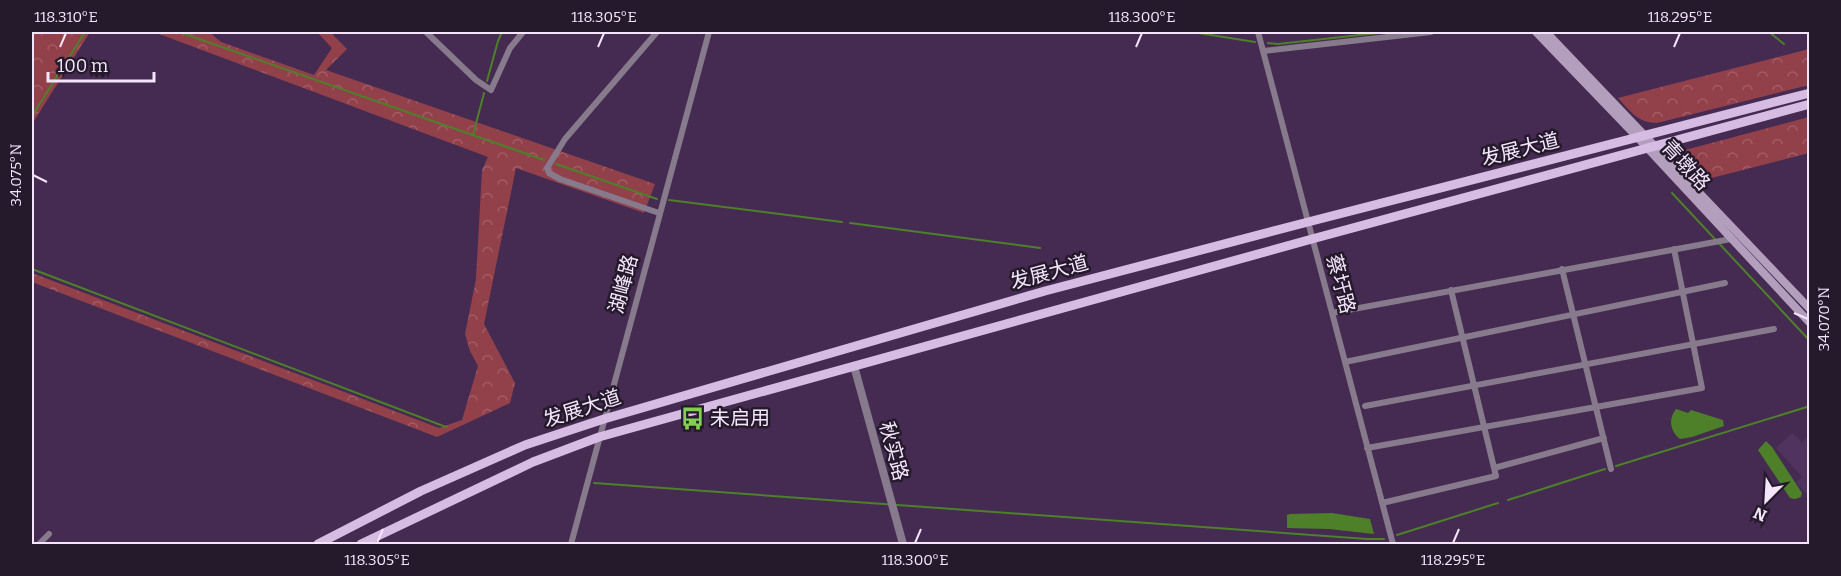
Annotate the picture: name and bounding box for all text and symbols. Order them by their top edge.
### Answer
text: 118.310°E [34,8,98,26]
text: 118.305°E [571,8,637,26]
text: 118.300°E [1108,8,1176,26]
text: 118.295°E [1648,8,1712,26]
scale bar [48,45,154,83]
text: 100 m [57,55,108,77]
street label: 发展大道 [1478,128,1562,170]
street label: 青墩路 [1657,135,1715,195]
text: 34.075°N [7,143,25,206]
street label: 发展大道 [1007,250,1091,294]
street label: 湖峰路 [604,252,642,316]
street label: 蔡圩路 [1322,252,1360,316]
text: 34.070°N [1815,287,1833,351]
street label: 发展大道 [540,384,624,432]
bus stop icon: 未启用 [679,405,705,431]
place label: 未启用 [710,406,770,430]
street label: 秋实路 [875,419,913,483]
north arrow [1736,471,1796,531]
text: N [1751,503,1770,525]
text: 118.305°E [344,551,410,569]
text: 118.300°E [881,551,949,569]
text: 118.295°E [1421,551,1485,569]

